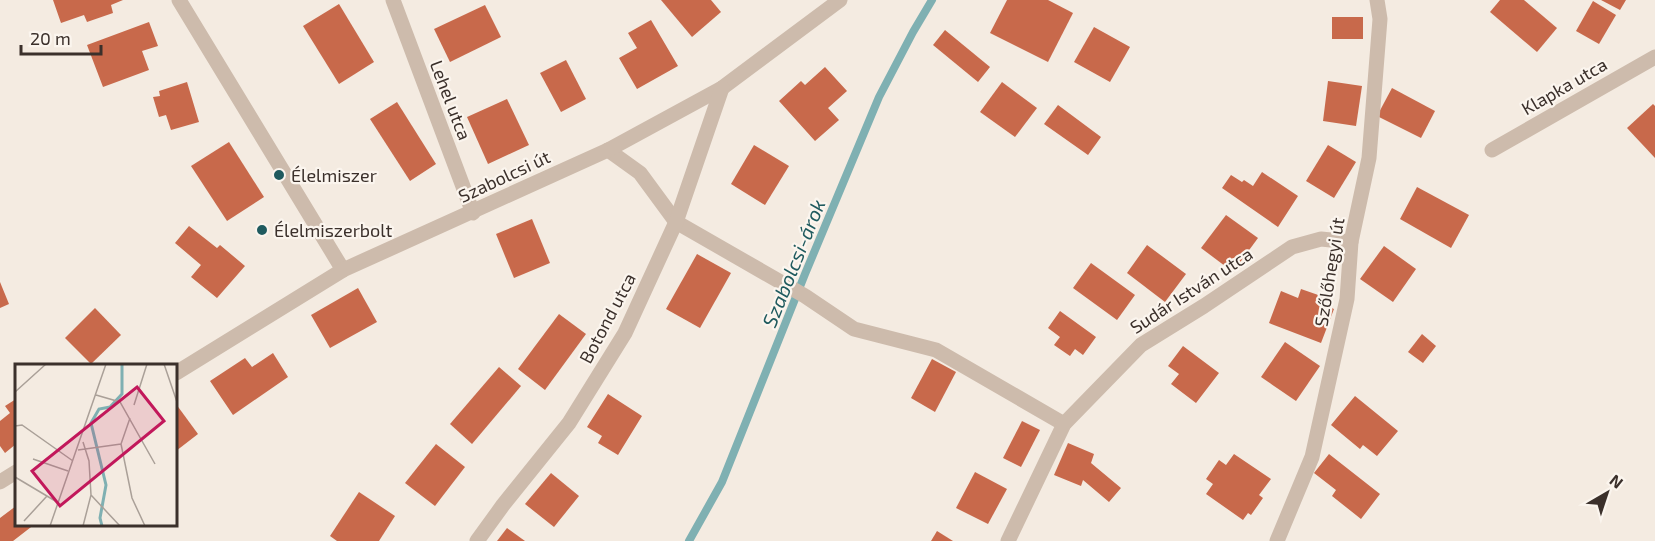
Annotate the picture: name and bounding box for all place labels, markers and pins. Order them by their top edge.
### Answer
place label: Élelmiszer [291,164,377,186]
marker: Élelmiszer [272,168,286,182]
place label: Élelmiszerbolt [274,219,393,241]
marker: Élelmiszerbolt [255,223,269,237]

